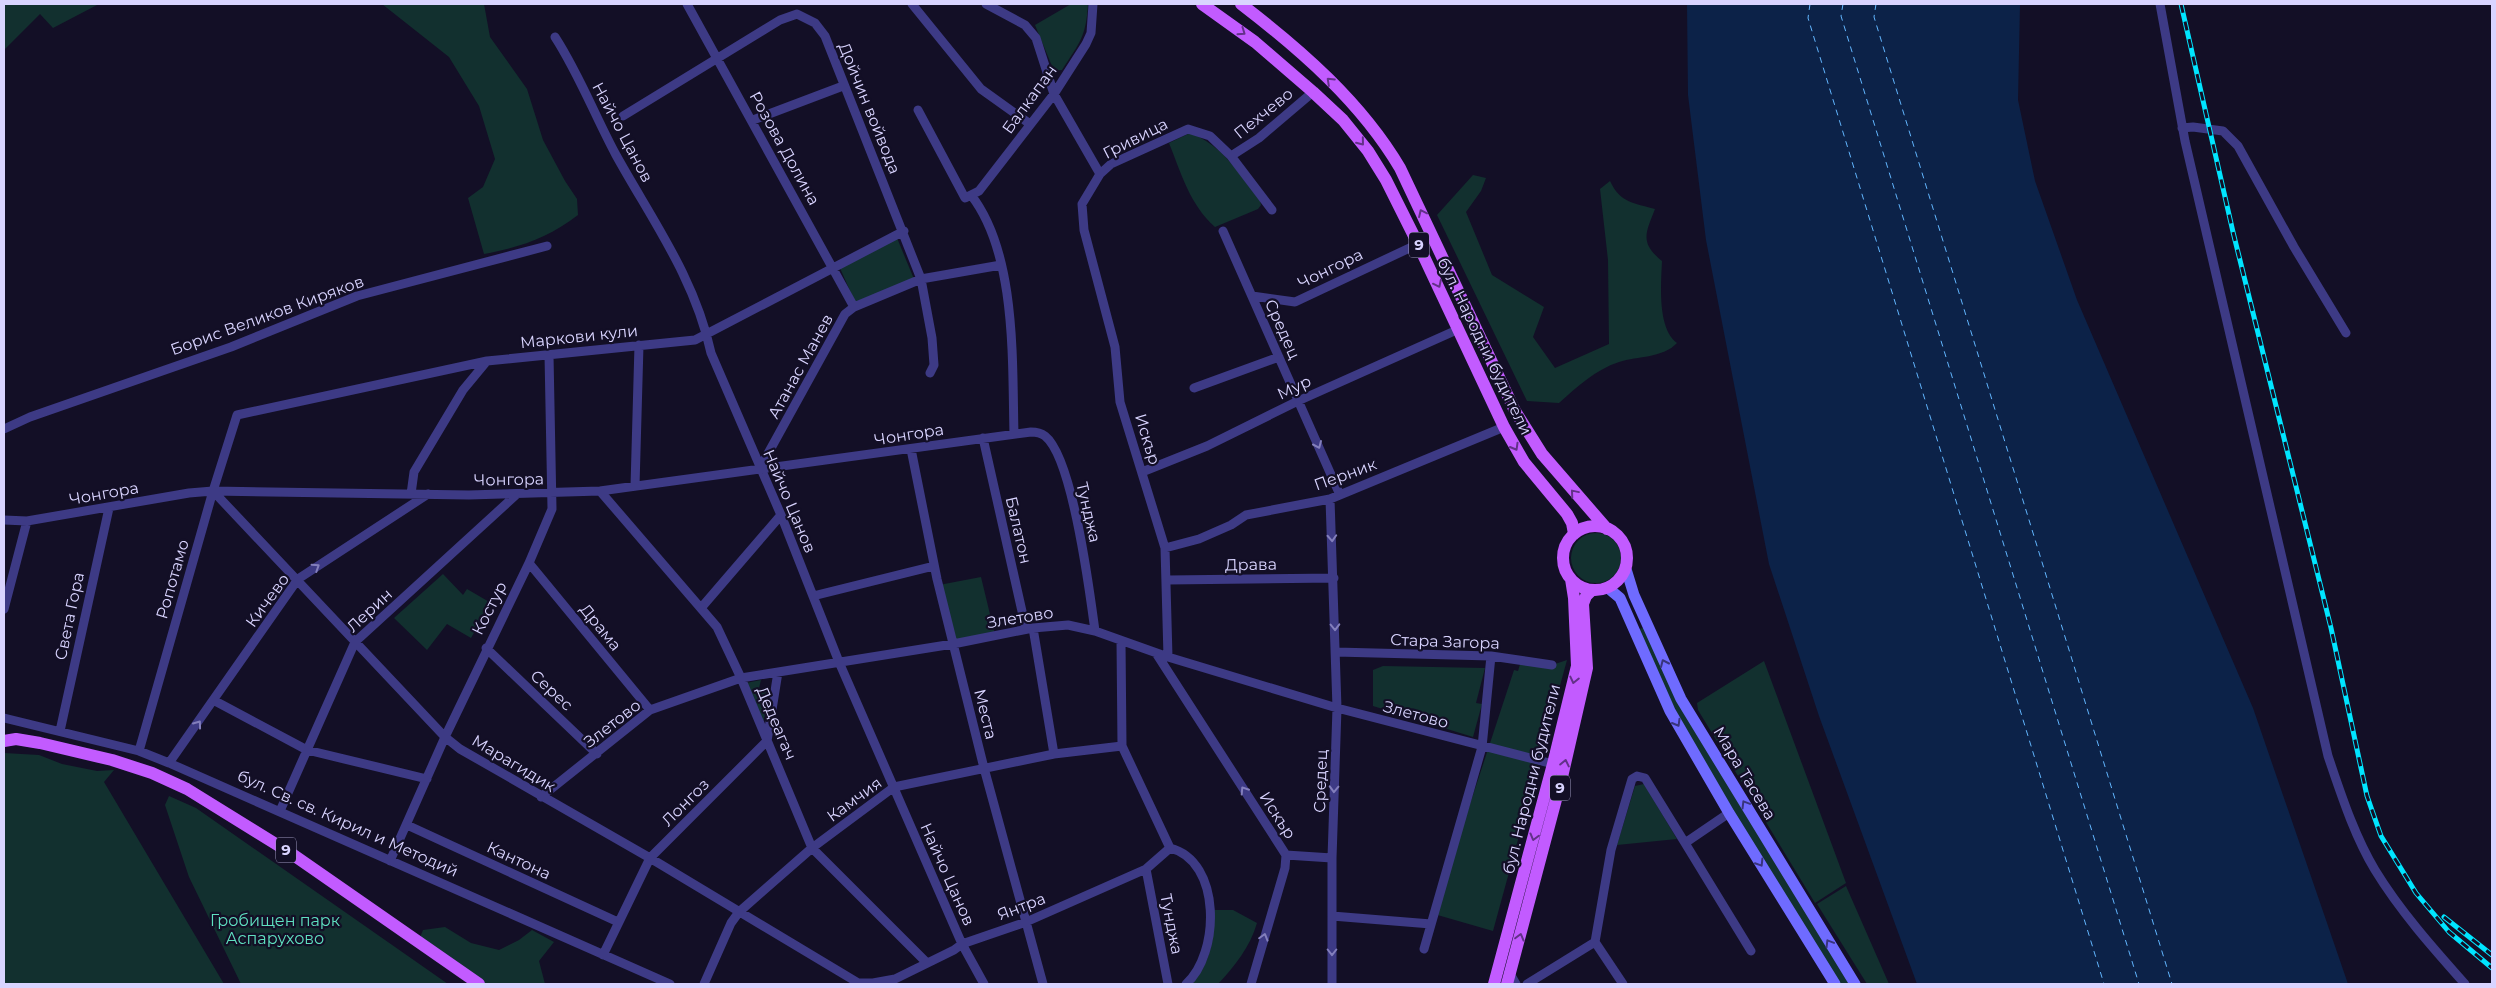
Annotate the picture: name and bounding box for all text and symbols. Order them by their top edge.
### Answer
one-way arrow [1236,26,1245,35]
street label: Дойчин войвода [835,40,905,177]
street label: Балкапан [998,61,1061,137]
one-way arrow [1326,78,1335,87]
street label: Найчо Цанов [588,79,657,186]
street label: Пехчево [1230,84,1297,143]
street label: Розова Долина [745,88,824,208]
street label: Гривица [1100,114,1171,163]
one-way arrow [1355,136,1364,145]
one-way arrow [1418,209,1428,218]
road number: 9 [1409,232,1429,258]
street label: Чонгора [1295,245,1366,292]
street label: бул. Народни будители [1433,254,1536,438]
street label: Борис Великов Киряков [168,272,366,359]
one-way arrow [1431,279,1441,288]
street label: Средец [1261,296,1304,362]
street label: Атанас Манев [764,311,837,422]
street label: Маркови кули [519,321,639,352]
street label: Мур [1274,371,1314,404]
street label: Искър [1131,411,1164,467]
street label: Чонгора [873,420,945,449]
one-way arrow [1312,440,1323,449]
one-way arrow [1509,441,1519,450]
street label: Найчо Цанов [759,447,820,556]
street label: Перник [1311,454,1380,495]
street label: Чонгора [474,469,544,490]
street label: Чонгора [68,478,140,509]
street label: Тунджа [1072,480,1105,544]
one-way arrow [1570,489,1579,498]
street label: Балатон [1002,495,1035,566]
one-way arrow [1326,535,1337,543]
street label: Ропотамо [152,537,193,621]
street label: Драва [1225,555,1277,574]
one-way arrow [311,564,320,573]
street label: Света Гора [51,570,88,662]
street label: Кичево [242,570,293,631]
street label: Костур [468,578,511,638]
street label: Лерин [343,585,396,636]
street label: Драма [576,600,625,655]
street label: Злетово [986,603,1055,632]
one-way arrow [1330,623,1340,631]
street label: Стара Загора [1390,630,1500,653]
one-way arrow [1659,659,1670,668]
street label: Серес [527,666,577,715]
one-way arrow [1569,675,1580,684]
street label: бул. Народни будители [1499,682,1564,876]
street label: Дедеагач [753,684,801,763]
street label: Места [970,687,1001,741]
street label: Злетово [580,695,644,751]
street label: Злетово [1381,697,1451,732]
one-way arrow [1671,718,1681,727]
one-way arrow [192,720,201,730]
street label: Мара Тасева [1709,723,1780,823]
street label: Марагидик [468,731,560,796]
street label: Средец [1310,749,1331,813]
one-way arrow [1560,759,1570,768]
street label: бул. Св. св. Кирил и Методий [234,766,461,881]
street label: Камчия [823,773,885,826]
street label: Лонгоз [658,775,713,830]
road number: 9 [1550,776,1570,800]
one-way arrow [1329,785,1340,793]
one-way arrow [1241,786,1250,796]
street label: Искър [1255,788,1300,842]
one-way arrow [1741,800,1751,809]
street label: Найчо Цанов [916,820,979,929]
one-way arrow [1529,832,1539,841]
street label: Кантона [484,837,554,884]
road number: 9 [276,838,296,862]
one-way arrow [1753,858,1763,867]
street label: Янтра [994,889,1048,924]
street label: Тунджа [1156,892,1187,956]
park label: Гробищен парк Аспарухово [210,911,341,948]
one-way arrow [1514,933,1525,942]
one-way arrow [1259,934,1269,942]
one-way arrow [1826,939,1836,948]
one-way arrow [1327,948,1337,956]

